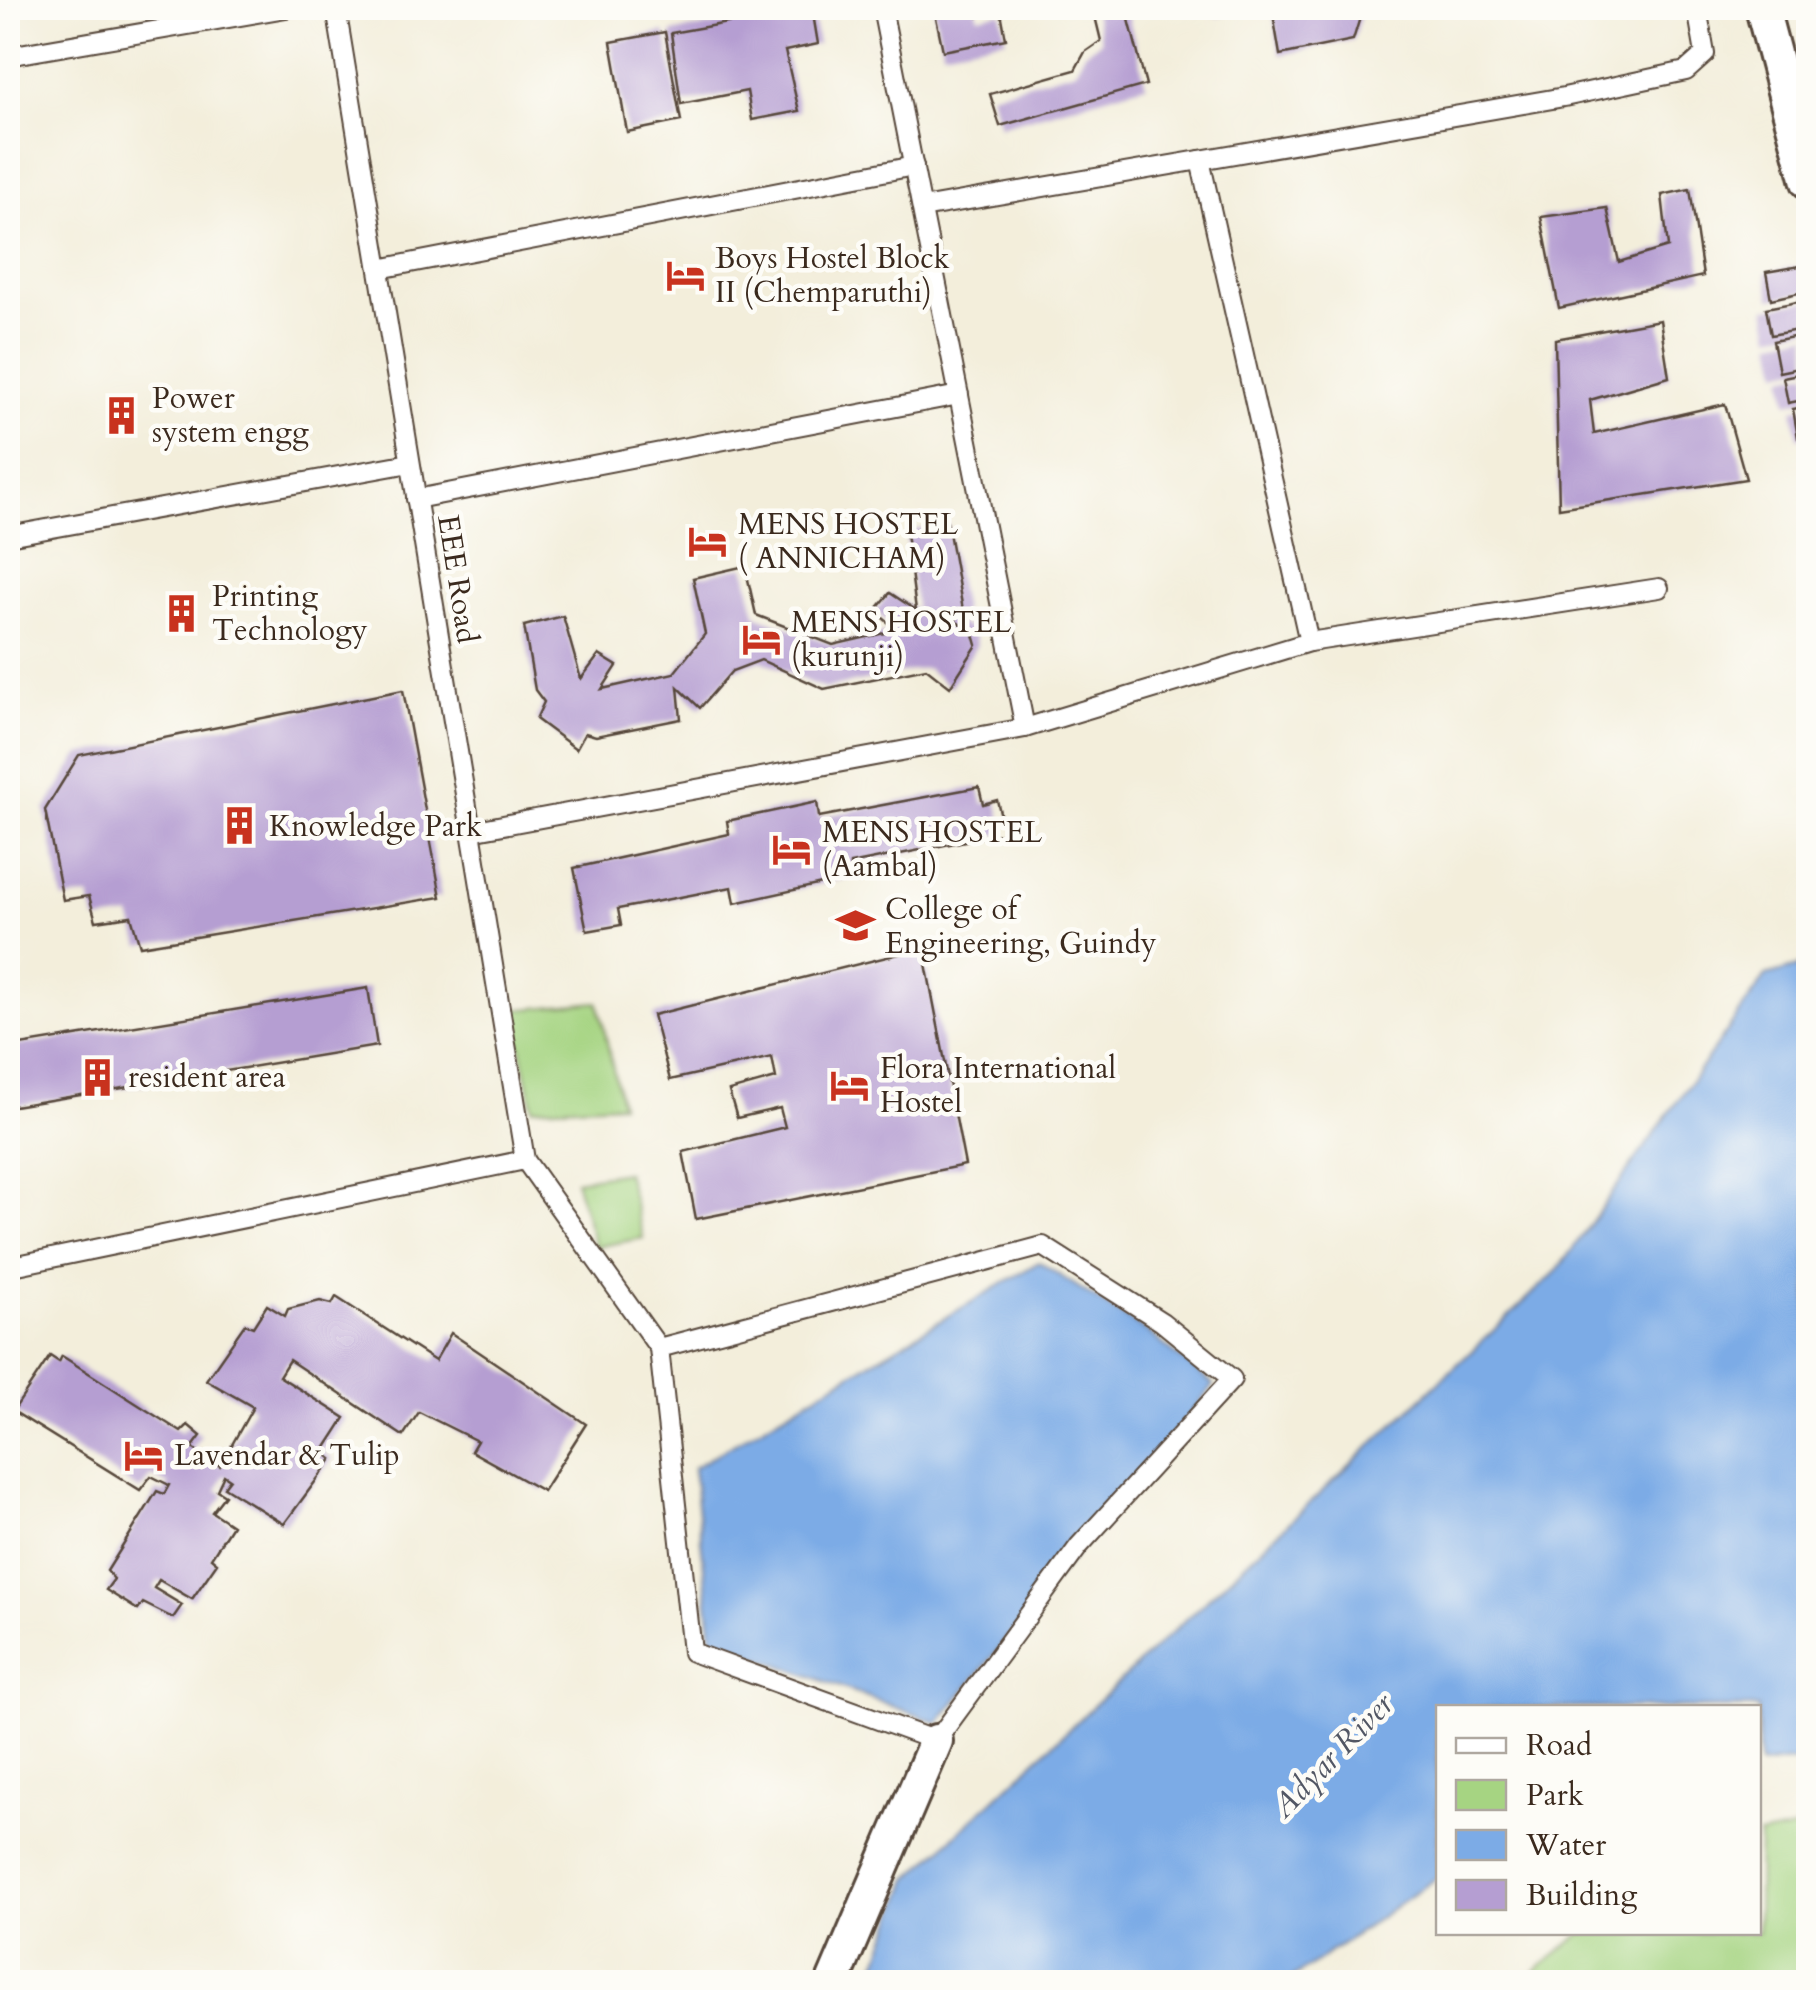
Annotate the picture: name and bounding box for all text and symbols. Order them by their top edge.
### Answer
place label: Boys Hostel Block II (Chemparuthi) [715,238,950,313]
hotel icon: Boys Hostel Block II (Chemparuthi) [664,254,706,296]
place label: Power system engg [152,378,309,453]
building icon: Power system engg [101,394,143,436]
place label: MENS HOSTEL ( ANNICHAM) [738,504,959,579]
street label: EEE Road [427,512,488,646]
hotel icon: MENS HOSTEL ( ANNICHAM) [687,520,729,562]
place label: Printing Technology [212,576,368,651]
building icon: Printing Technology [161,592,203,634]
place label: MENS HOSTEL (kurunji) [791,602,1012,677]
hotel icon: MENS HOSTEL (kurunji) [740,618,782,660]
building icon: Knowledge Park [218,805,260,847]
place label: Knowledge Park [269,806,482,847]
place label: MENS HOSTEL (Aambal) [822,812,1043,887]
hotel icon: MENS HOSTEL (Aambal) [771,828,813,870]
place label: College of Engineering, Guindy [885,889,1157,964]
school or university icon: College of Engineering, Guindy [834,905,876,947]
place label: Flora International Hostel [880,1048,1116,1123]
building icon: resident area [77,1056,119,1098]
place label: resident area [128,1057,286,1098]
hotel icon: Flora International Hostel [829,1064,871,1106]
hotel icon: Lavendar & Tulip [123,1434,165,1476]
place label: Lavendar & Tulip [174,1435,400,1476]
water label: Adyar River [1261,1682,1405,1829]
legend [1436,1705,1761,1935]
text: Road [1526,1725,1592,1766]
text: Park [1526,1775,1584,1816]
text: Water [1525,1825,1606,1866]
text: Building [1526,1875,1637,1916]

